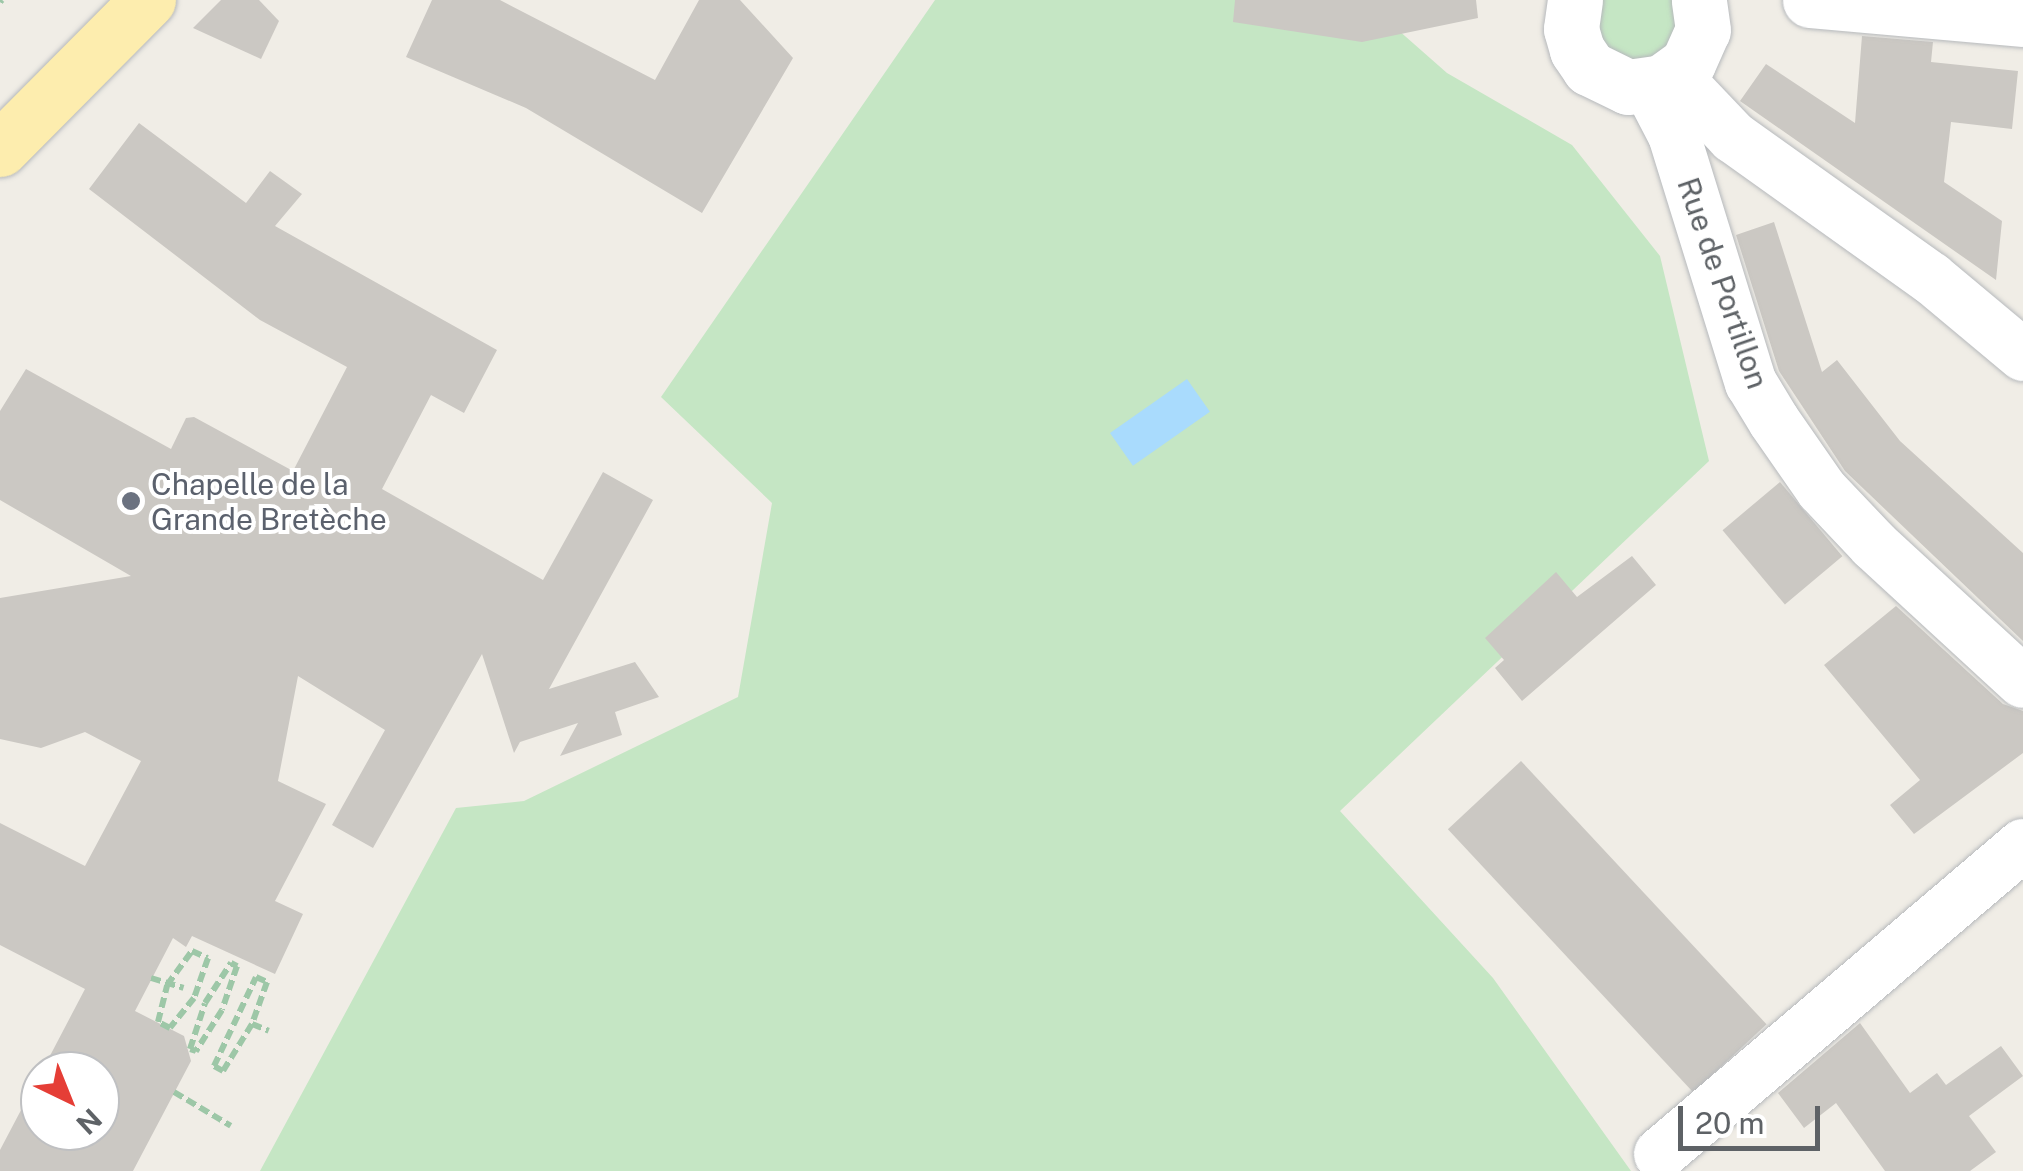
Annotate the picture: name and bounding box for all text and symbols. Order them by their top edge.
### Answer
street label: Rue de Portillon [1670,172,1776,394]
place label: Chapelle de la Grande Bretèche [151,466,387,536]
marker: Chapelle de la Grande Bretèche [120,490,142,512]
north arrow [20,1051,120,1151]
scale bar [1683,1086,1826,1148]
text: N [70,1102,109,1141]
text: 20 m [1695,1105,1764,1141]

